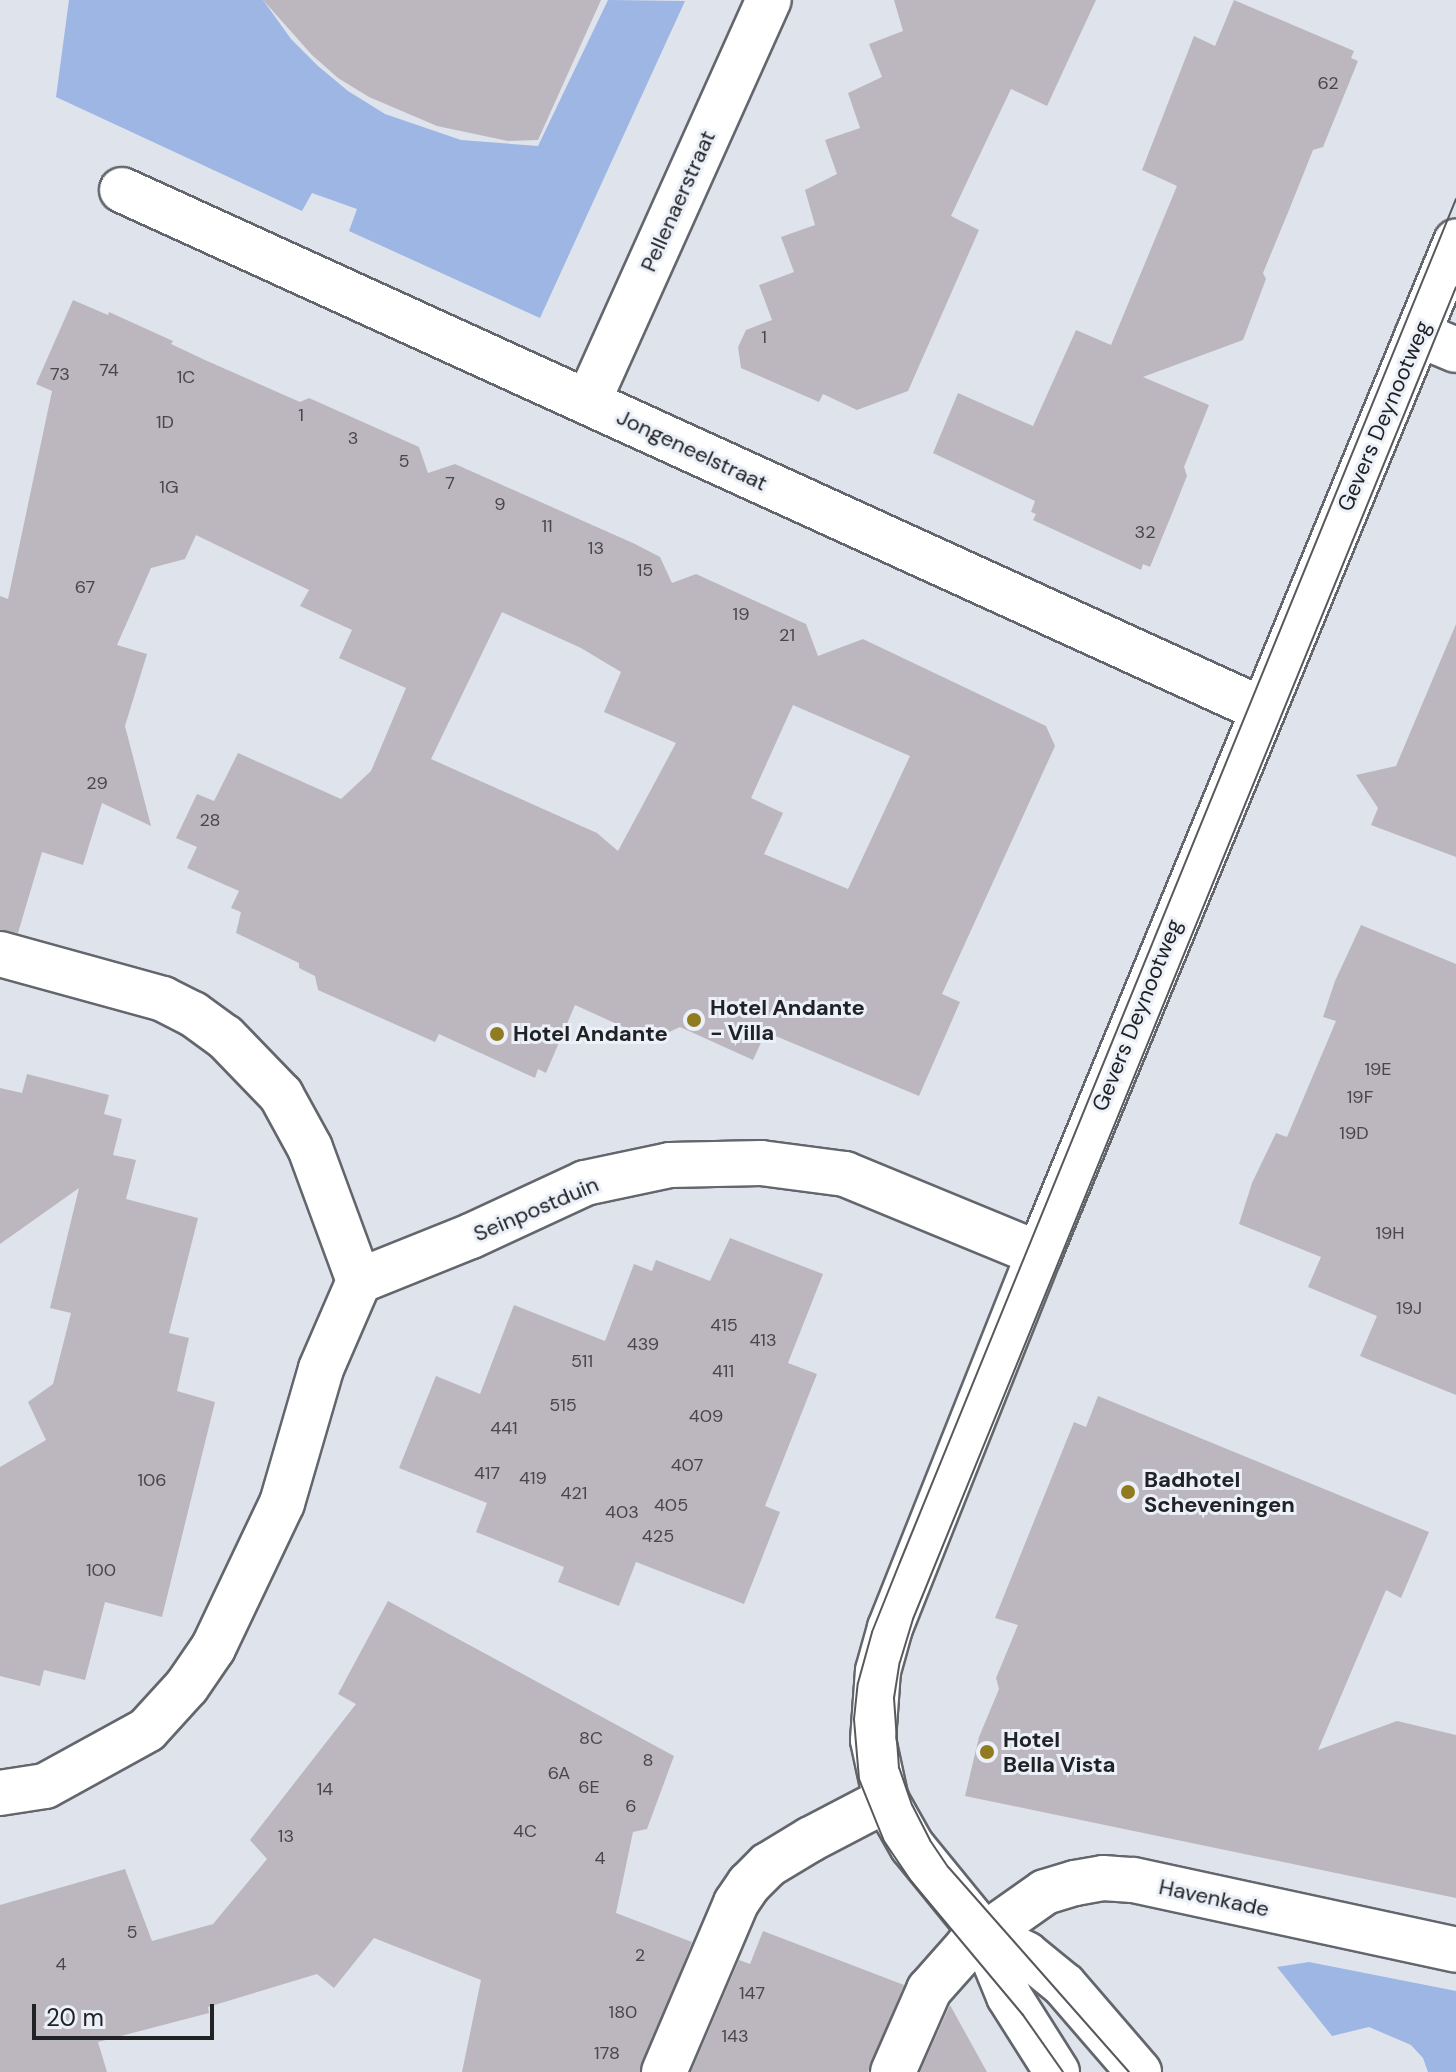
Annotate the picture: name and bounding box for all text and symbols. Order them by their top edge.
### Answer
house number: 62 [1317,72,1339,94]
street label: Pellenaerstraat [635,126,721,276]
street label: Gevers Deynootweg [1332,317,1436,515]
house number: 1 [761,326,767,348]
house number: 74 [99,359,119,381]
house number: 73 [50,363,70,385]
house number: 1C [177,366,195,388]
house number: 1 [298,404,304,426]
street label: Jongeneelstraat [612,404,772,496]
house number: 1D [156,411,174,433]
house number: 3 [348,427,358,449]
house number: 5 [399,450,409,472]
house number: 7 [445,472,455,494]
house number: 1G [159,476,179,498]
house number: 9 [494,493,506,515]
house number: 11 [541,515,553,537]
house number: 32 [1134,521,1156,543]
house number: 13 [588,537,604,559]
house number: 15 [637,559,653,581]
house number: 67 [75,576,95,598]
house number: 19 [733,603,749,625]
house number: 21 [779,624,795,646]
house number: 29 [86,772,108,794]
house number: 28 [199,809,221,831]
street label: Gevers Deynootweg [1086,915,1188,1115]
place label: Hotel Andante - Villa [710,994,865,1046]
marker: Hotel Andante - Villa [685,1011,703,1029]
place label: Hotel Andante [513,1021,668,1047]
marker: Hotel Andante [488,1025,506,1043]
house number: 19E [1364,1058,1392,1080]
house number: 19F [1347,1086,1373,1108]
house number: 19D [1339,1122,1369,1144]
street label: Seinpostduin [470,1171,602,1247]
house number: 19H [1375,1222,1405,1244]
house number: 19J [1396,1297,1422,1319]
house number: 415 [710,1314,738,1336]
house number: 413 [749,1329,777,1351]
house number: 439 [627,1333,659,1355]
house number: 511 [571,1350,593,1372]
house number: 411 [712,1360,734,1382]
house number: 515 [549,1394,577,1416]
house number: 409 [689,1405,723,1427]
house number: 441 [490,1417,518,1439]
house number: 407 [671,1454,703,1476]
house number: 417 [474,1462,500,1484]
place label: Badhotel Scheveningen [1144,1466,1295,1518]
house number: 419 [519,1467,547,1489]
house number: 106 [137,1469,167,1491]
house number: 421 [561,1482,587,1504]
marker: Badhotel Scheveningen [1119,1483,1137,1501]
house number: 405 [654,1494,688,1516]
house number: 403 [605,1501,639,1523]
house number: 425 [642,1525,674,1547]
house number: 100 [86,1559,116,1581]
place label: Hotel Bella Vista [1003,1726,1115,1778]
house number: 8C [579,1727,603,1749]
marker: Hotel Bella Vista [978,1743,996,1761]
house number: 8 [643,1749,653,1771]
house number: 6A [548,1762,570,1784]
house number: 6E [578,1776,600,1798]
house number: 14 [317,1778,333,1800]
house number: 6 [625,1795,637,1817]
house number: 4C [513,1820,537,1842]
house number: 13 [278,1825,294,1847]
house number: 4 [595,1847,605,1869]
street label: Havenkade [1156,1873,1272,1923]
house number: 5 [127,1921,137,1943]
house number: 2 [635,1944,645,1966]
house number: 4 [56,1953,66,1975]
house number: 147 [739,1982,765,2004]
scale bar [36,1988,218,2038]
house number: 180 [609,2001,637,2023]
text: 20 m [46,2002,104,2033]
house number: 143 [721,2025,749,2047]
house number: 178 [594,2042,620,2064]

